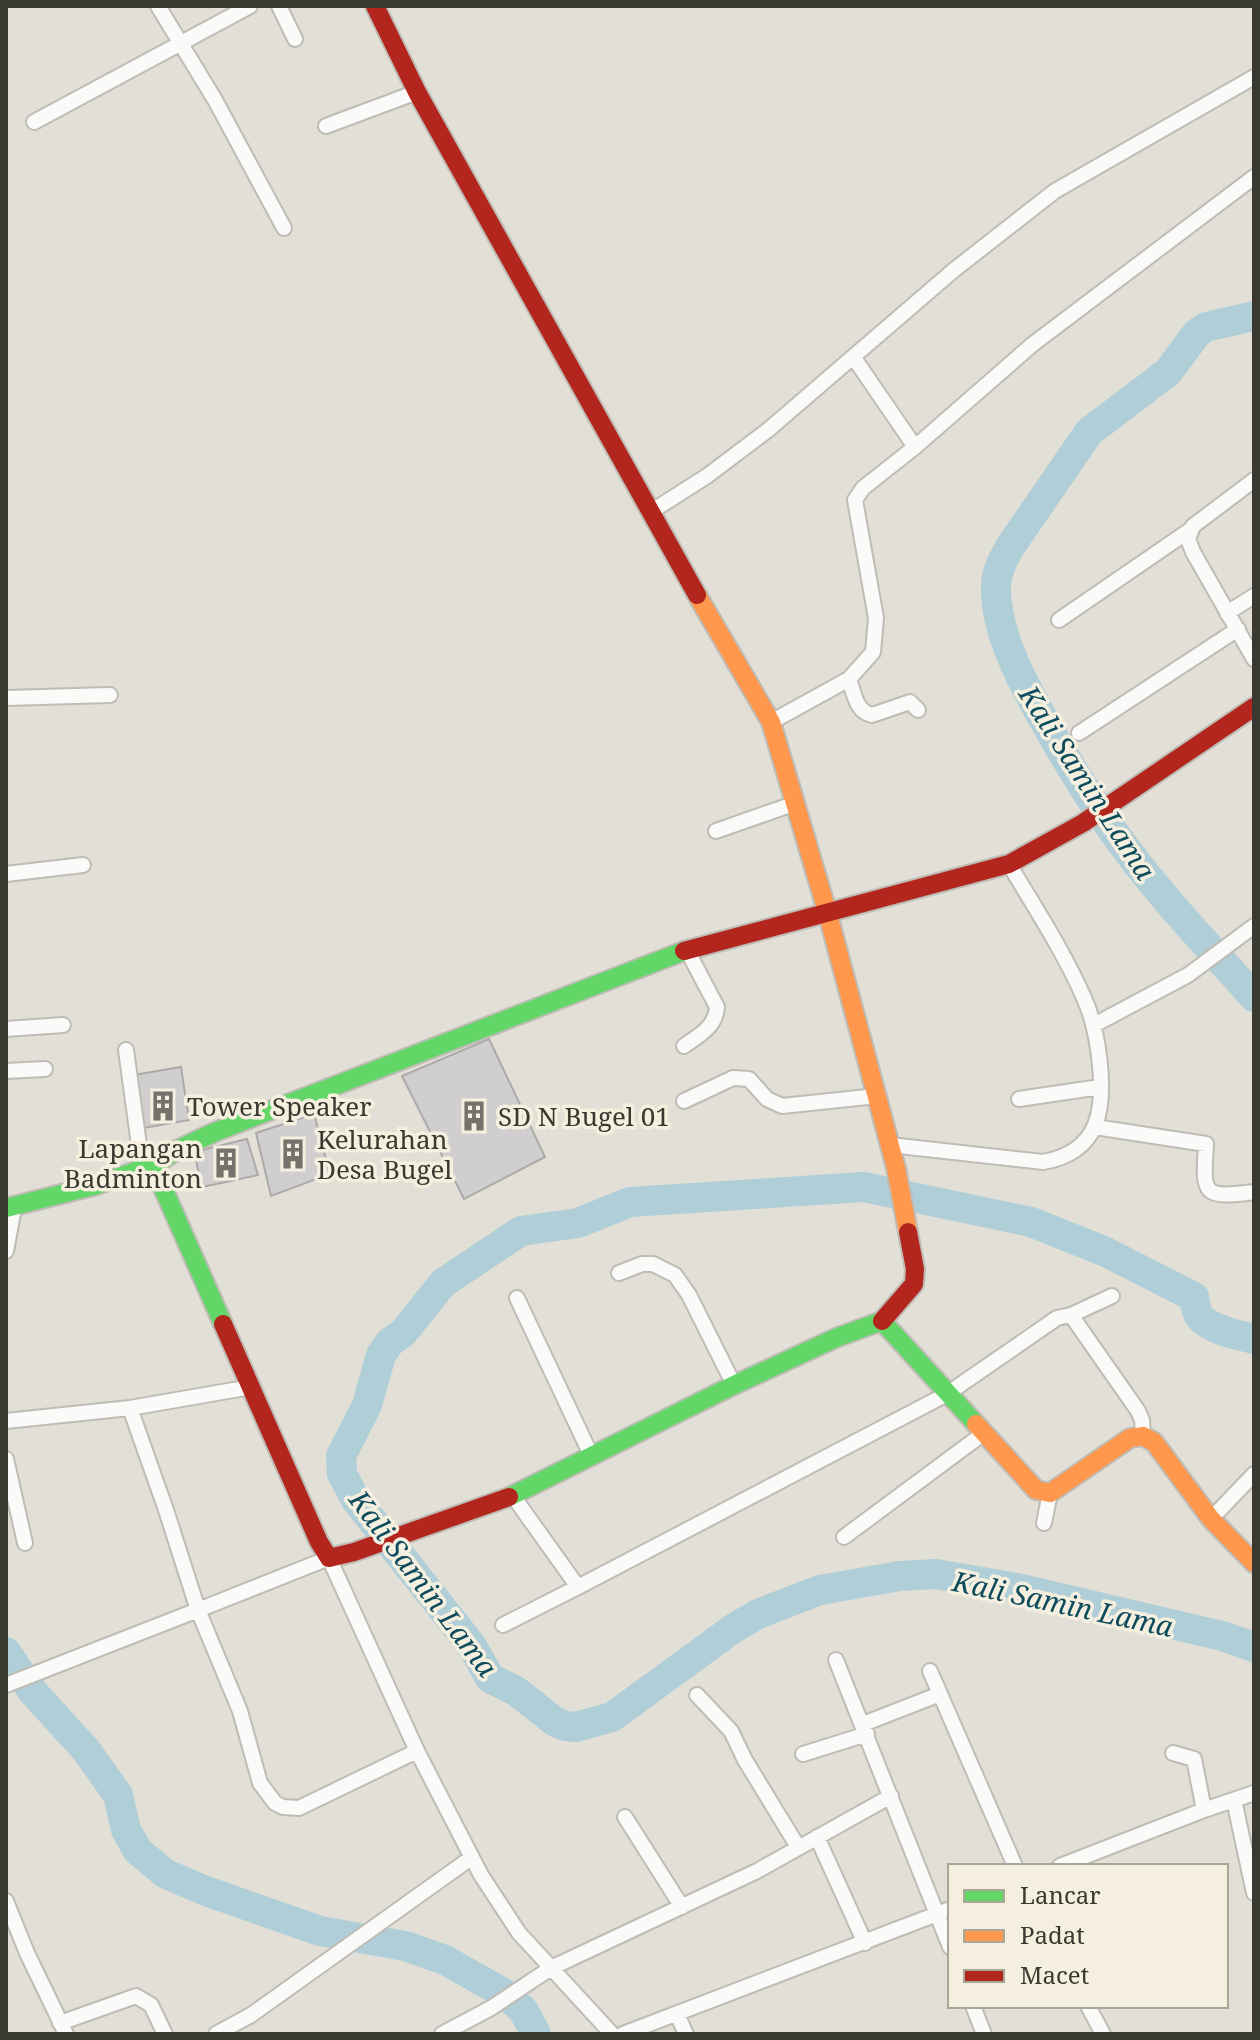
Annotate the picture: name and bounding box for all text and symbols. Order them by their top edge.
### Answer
water label: Kali Samin Lama [1010,677,1165,887]
place label: Tower Speaker [187,1088,371,1124]
building icon: Tower Speaker [146,1089,180,1123]
place label: SD N Bugel 01 [498,1098,670,1134]
building icon: SD N Bugel 01 [457,1099,491,1133]
place label: Kelurahan Desa Bugel [317,1121,452,1187]
place label: Lapangan Badminton [64,1130,202,1196]
building icon: Kelurahan Desa Bugel [276,1137,310,1171]
building icon: Lapangan Badminton [209,1146,243,1180]
water label: Kali Samin Lama [341,1481,507,1685]
water label: Kali Samin Lama [948,1561,1177,1645]
legend [948,1864,1228,2008]
text: Lancar [1020,1878,1101,1911]
text: Padat [1020,1918,1085,1951]
text: Macet [1020,1958,1089,1991]

